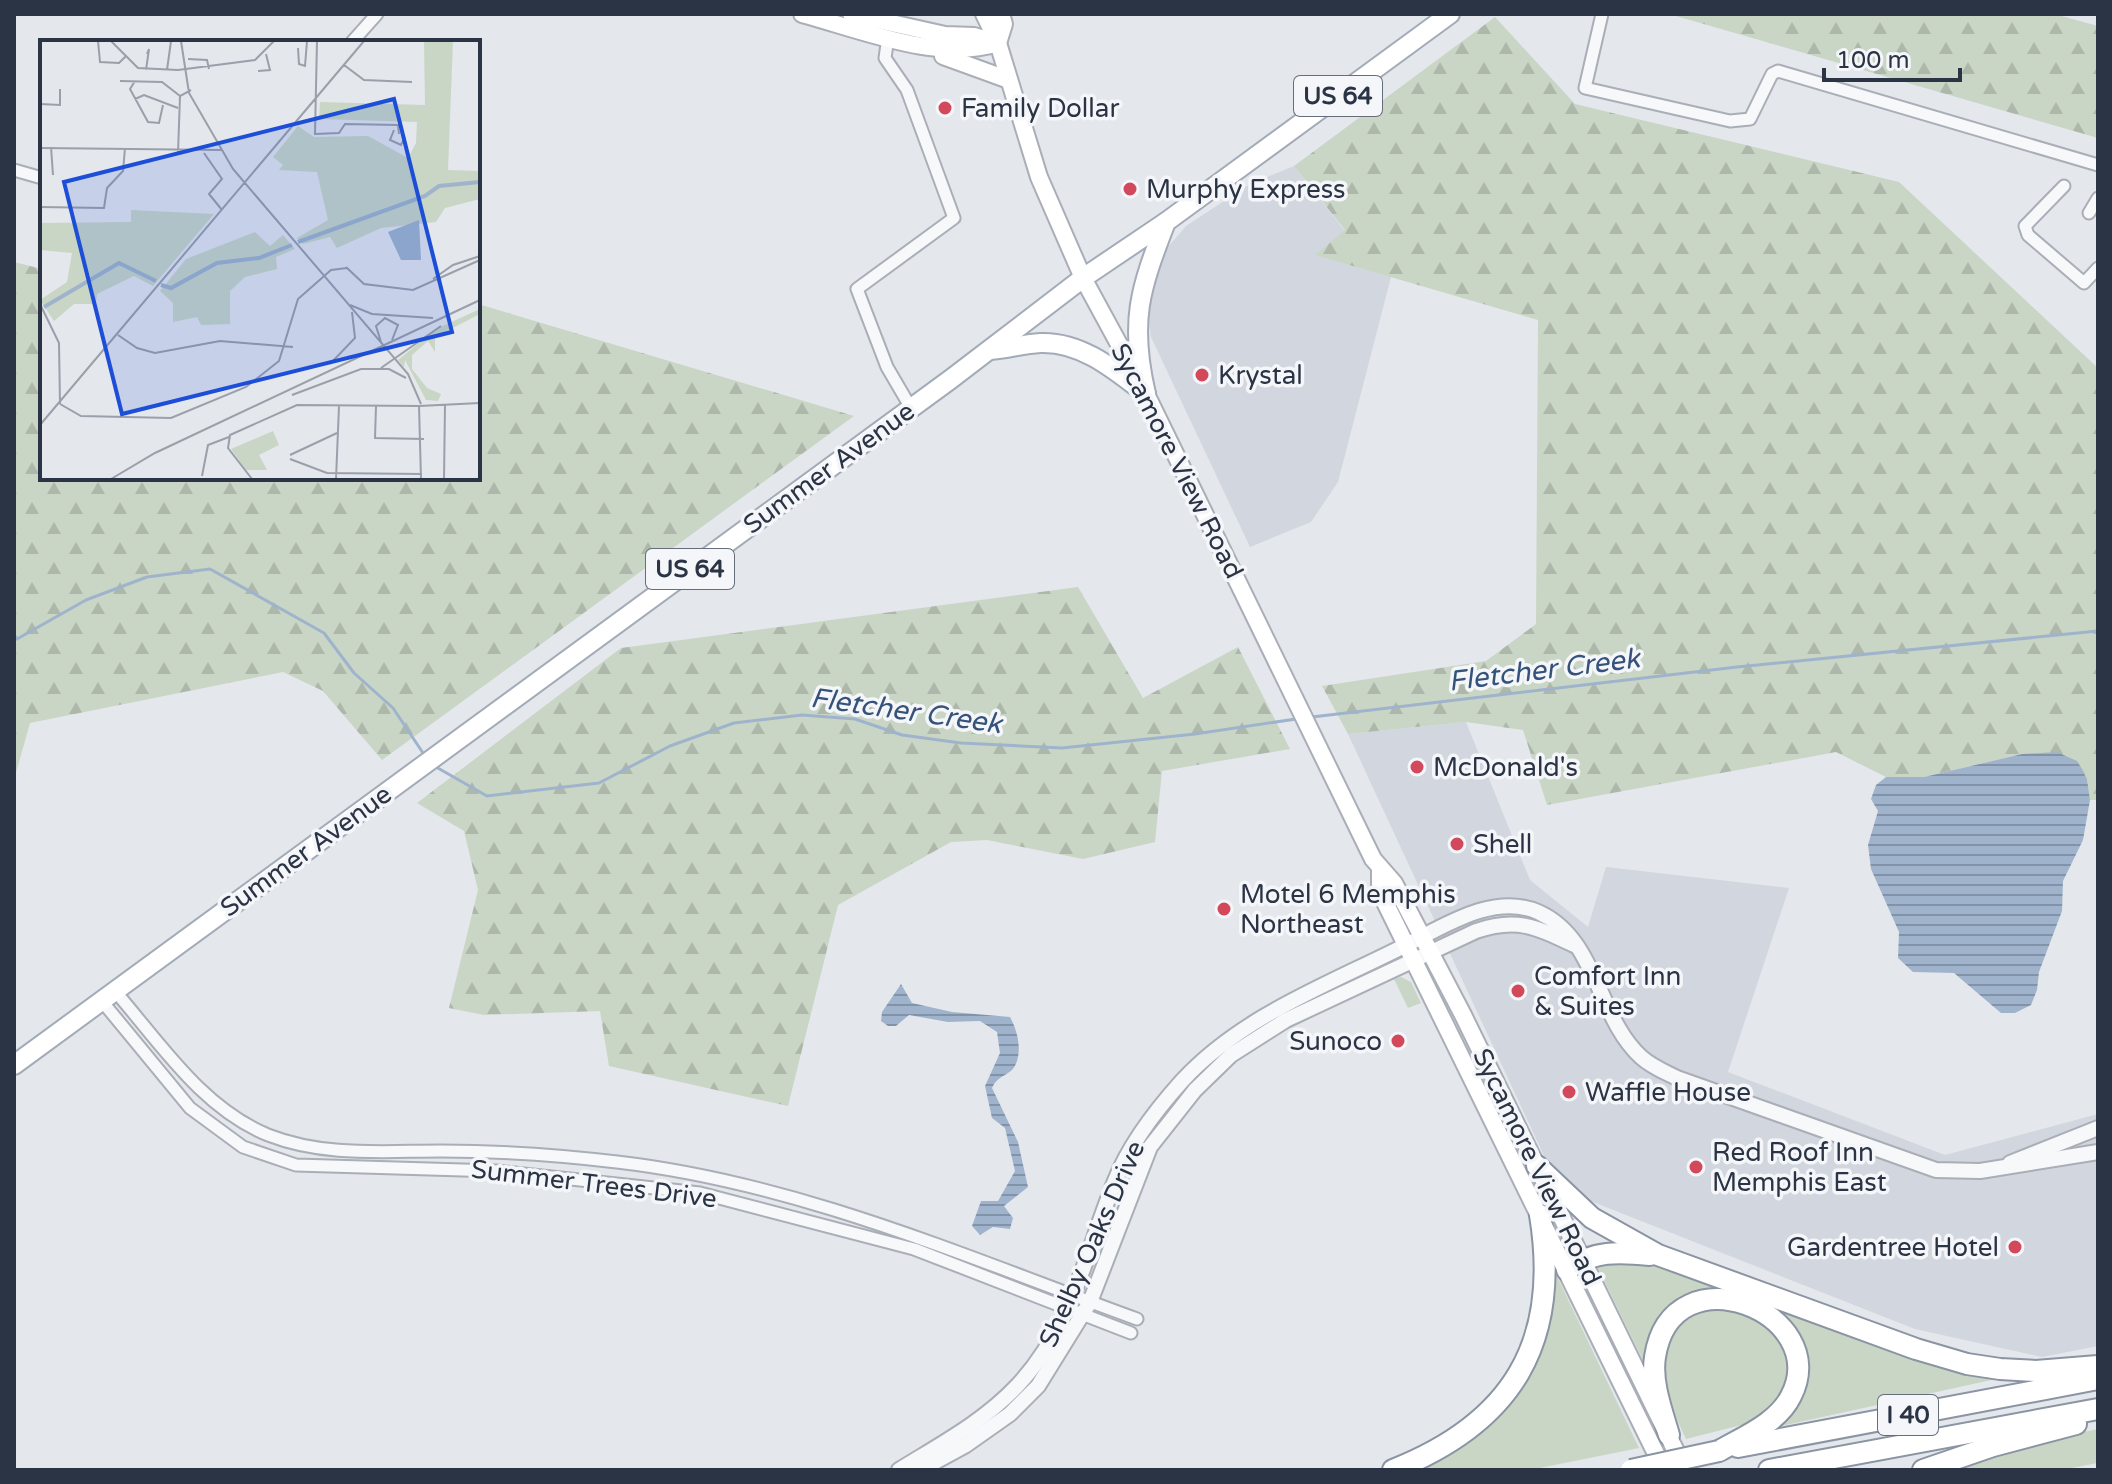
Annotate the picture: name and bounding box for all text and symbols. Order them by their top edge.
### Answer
scale bar [1824,32,1960,82]
inset map [40,40,480,480]
text: 100 m [1836,46,1910,75]
road number: US 64 [1294,76,1382,116]
place label: Family Dollar [961,93,1119,124]
marker: Family Dollar [936,99,954,117]
place label: Murphy Express [1146,174,1346,205]
marker: Murphy Express [1121,180,1139,198]
street label: Sycamore View Road [1104,338,1250,584]
place label: Krystal [1218,360,1303,391]
marker: Krystal [1193,366,1211,384]
street label: Summer Avenue [737,396,921,540]
road number: US 64 [646,549,734,589]
water label: Fletcher Creek [1446,641,1643,699]
water label: Fletcher Creek [808,681,1005,741]
place label: McDonald's [1433,752,1578,783]
marker: McDonald's [1408,758,1426,776]
street label: Summer Avenue [214,779,398,923]
place label: Shell [1473,829,1532,860]
marker: Shell [1448,835,1466,853]
place label: Motel 6 Memphis Northeast [1240,879,1456,940]
marker: Motel 6 Memphis Northeast [1215,900,1233,918]
place label: Comfort Inn & Suites [1534,961,1681,1022]
marker: Comfort Inn & Suites [1509,982,1527,1000]
place label: Sunoco [1289,1026,1382,1057]
marker: Sunoco [1389,1032,1407,1050]
street label: Sycamore View Road [1466,1043,1608,1291]
place label: Waffle House [1585,1077,1751,1108]
marker: Waffle House [1560,1083,1578,1101]
street label: Shelby Oaks Drive [1033,1136,1151,1352]
place label: Red Roof Inn Memphis East [1712,1137,1887,1198]
street label: Summer Trees Drive [469,1154,719,1214]
marker: Red Roof Inn Memphis East [1687,1158,1705,1176]
place label: Gardentree Hotel [1787,1232,1999,1263]
marker: Gardentree Hotel [2006,1238,2024,1256]
road number: I 40 [1878,1395,1938,1435]

